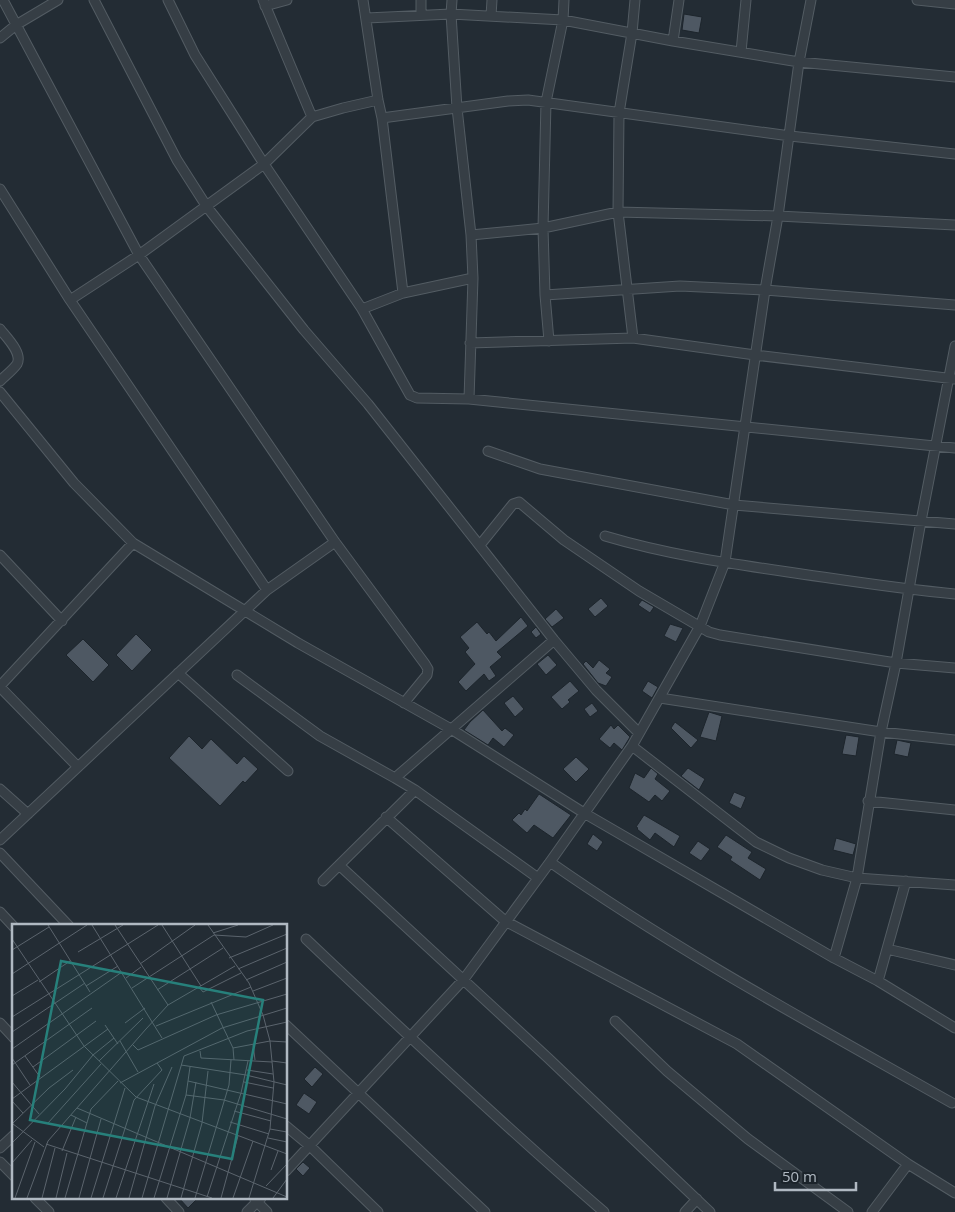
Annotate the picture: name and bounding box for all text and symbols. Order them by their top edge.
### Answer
inset map [12,924,288,1200]
scale bar [775,1160,856,1192]
text: 50 m [782,1166,817,1186]

